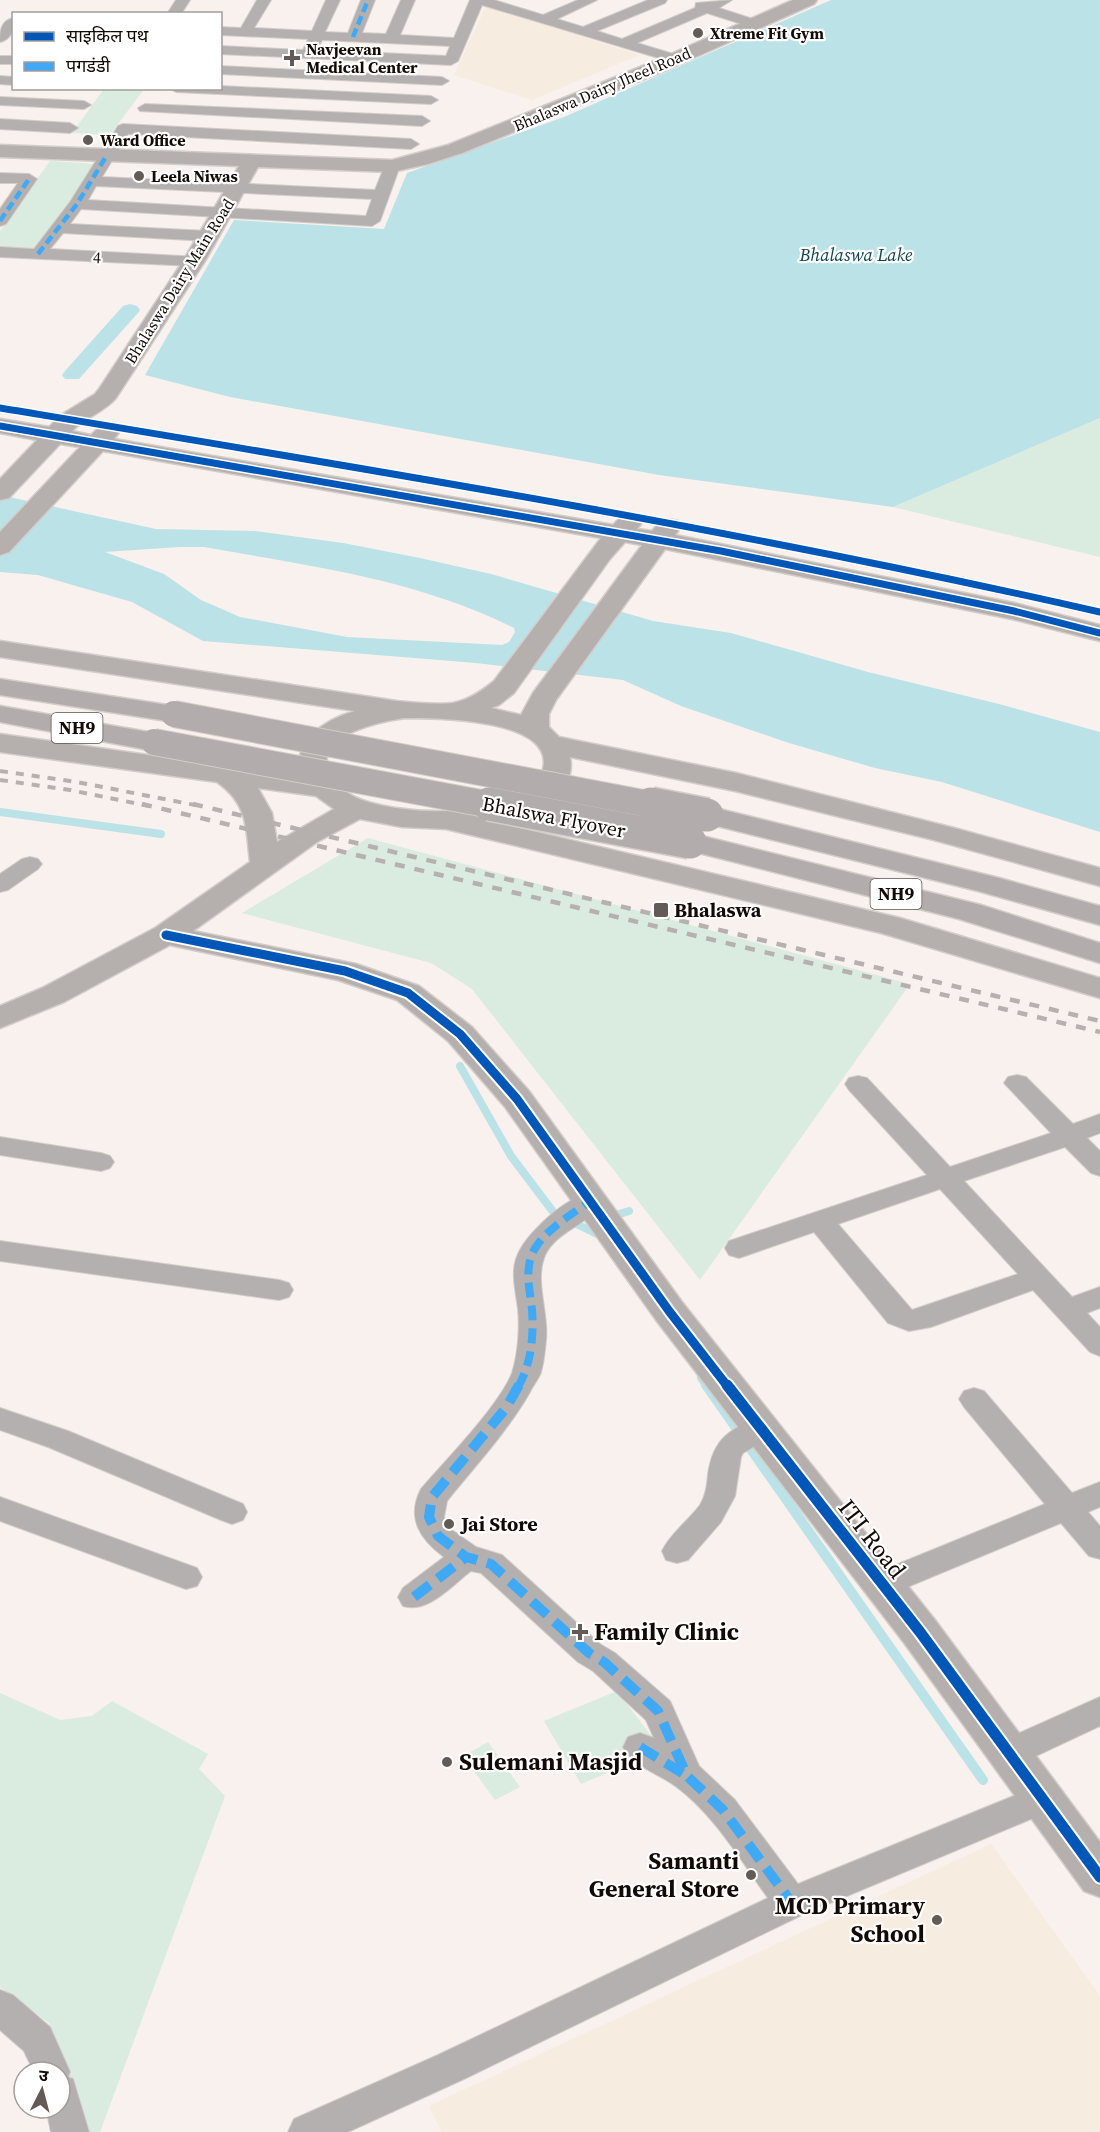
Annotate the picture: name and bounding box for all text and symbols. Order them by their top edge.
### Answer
legend [12,12,222,90]
place label: Xtreme Fit Gym [710,22,825,44]
text: साइकिल पथ [66,23,149,48]
marker: Xtreme Fit Gym [691,26,705,40]
place label: Navjeevan Medical Center [306,38,418,78]
street label: Bhalaswa Dairy Jheel Road [510,42,694,136]
marker: Navjeevan Medical Center [283,49,301,67]
text: पगडंडी [66,53,111,78]
place label: Ward Office [100,129,186,151]
marker: Ward Office [81,133,95,147]
place label: Leela Niwas [151,165,238,187]
marker: Leela Niwas [132,169,146,183]
street label: Bhalaswa Dairy Main Road [119,194,239,368]
water label: Bhalaswa Lake [799,242,913,267]
street label: 4 [92,246,102,268]
road number: NH9 [52,713,103,743]
street label: Bhalswa Flyover [480,789,629,845]
road number: NH9 [870,879,922,909]
place label: Bhalaswa [674,896,762,924]
marker: Bhalaswa [652,901,670,919]
street label: ITI Road [831,1492,914,1586]
place label: Jai Store [459,1510,538,1538]
marker: Jai Store [442,1517,456,1531]
place label: Family Clinic [594,1615,739,1648]
marker: Family Clinic [571,1623,589,1641]
place label: Sulemani Masjid [459,1745,642,1778]
marker: Sulemani Masjid [440,1755,454,1769]
place label: Samanti General Store [589,1844,739,1905]
marker: Samanti General Store [744,1868,758,1882]
place label: MCD Primary School [775,1889,925,1950]
marker: MCD Primary School [930,1913,944,1927]
north arrow [12,2060,72,2120]
text: उ [38,2064,50,2087]

